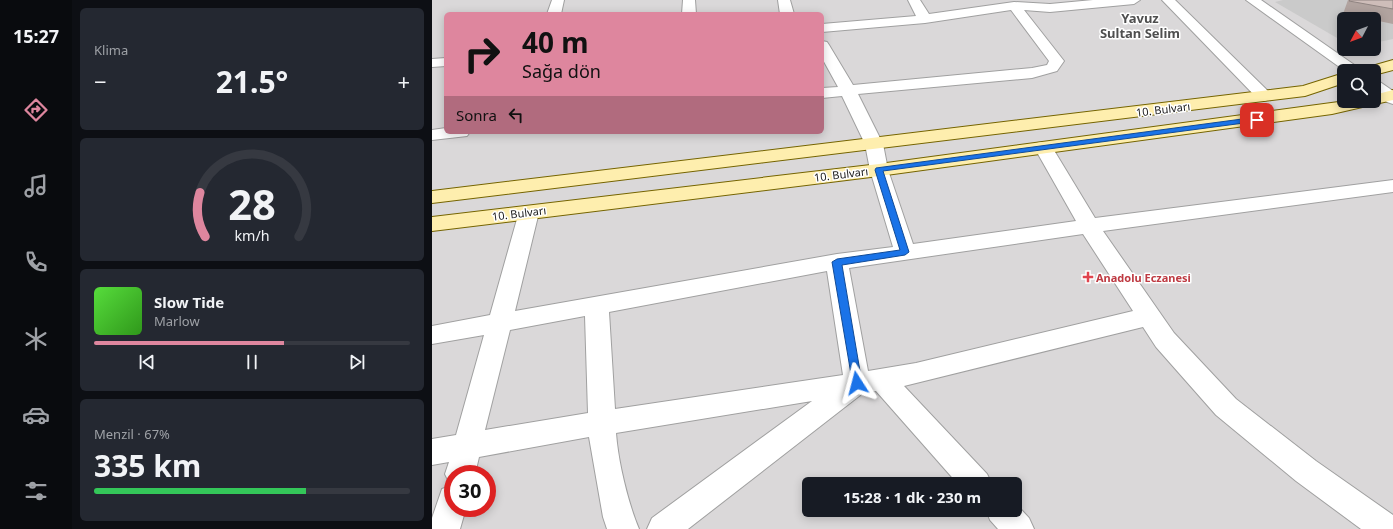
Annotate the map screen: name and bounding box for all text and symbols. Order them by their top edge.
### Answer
district label: Yavuz Sultan Selim [1100,9,1180,42]
north arrow [1337,12,1381,56]
map controls [1337,12,1381,108]
text: 40 m [522,23,589,61]
text: 15:27 [13,24,59,48]
icon: right [456,28,508,80]
text: Klima [94,41,128,59]
text: Sağa dön [522,59,601,83]
text: 21.5° [216,61,288,102]
button: search [1337,64,1381,108]
text: − [94,66,107,96]
text: + [397,66,410,96]
icon: directions [22,96,50,124]
street label: 10. Bulvarı [1135,98,1191,120]
pin [1240,103,1274,137]
icon: left [505,104,527,126]
text: Sonra [456,105,497,125]
icon: arrive [1246,109,1268,131]
street label: 10. Bulvarı [813,163,869,185]
icon: music [22,172,50,200]
text: 28 [228,176,276,232]
street label: 10. Bulvarı [491,202,547,224]
text: km/h [234,226,270,245]
icon: phone [22,248,50,276]
place label: Anadolu Eczanesi [1096,270,1191,285]
marker: Anadolu Eczanesi [1083,272,1093,282]
text: Slow Tide [154,292,224,312]
text: Marlow [154,312,200,330]
icon: climate [22,325,50,353]
icon: previous [136,351,158,373]
icon: pause [241,351,263,373]
icon: next [346,351,368,373]
position arrow [836,362,878,404]
icon: car [22,401,50,429]
text: Menzil · 67% [94,425,170,443]
text: 335 km [94,445,201,486]
speed limit sign: 30 [444,465,496,517]
icon: filters [22,477,50,505]
text: 15:28 · 1 dk · 230 m [843,487,981,507]

